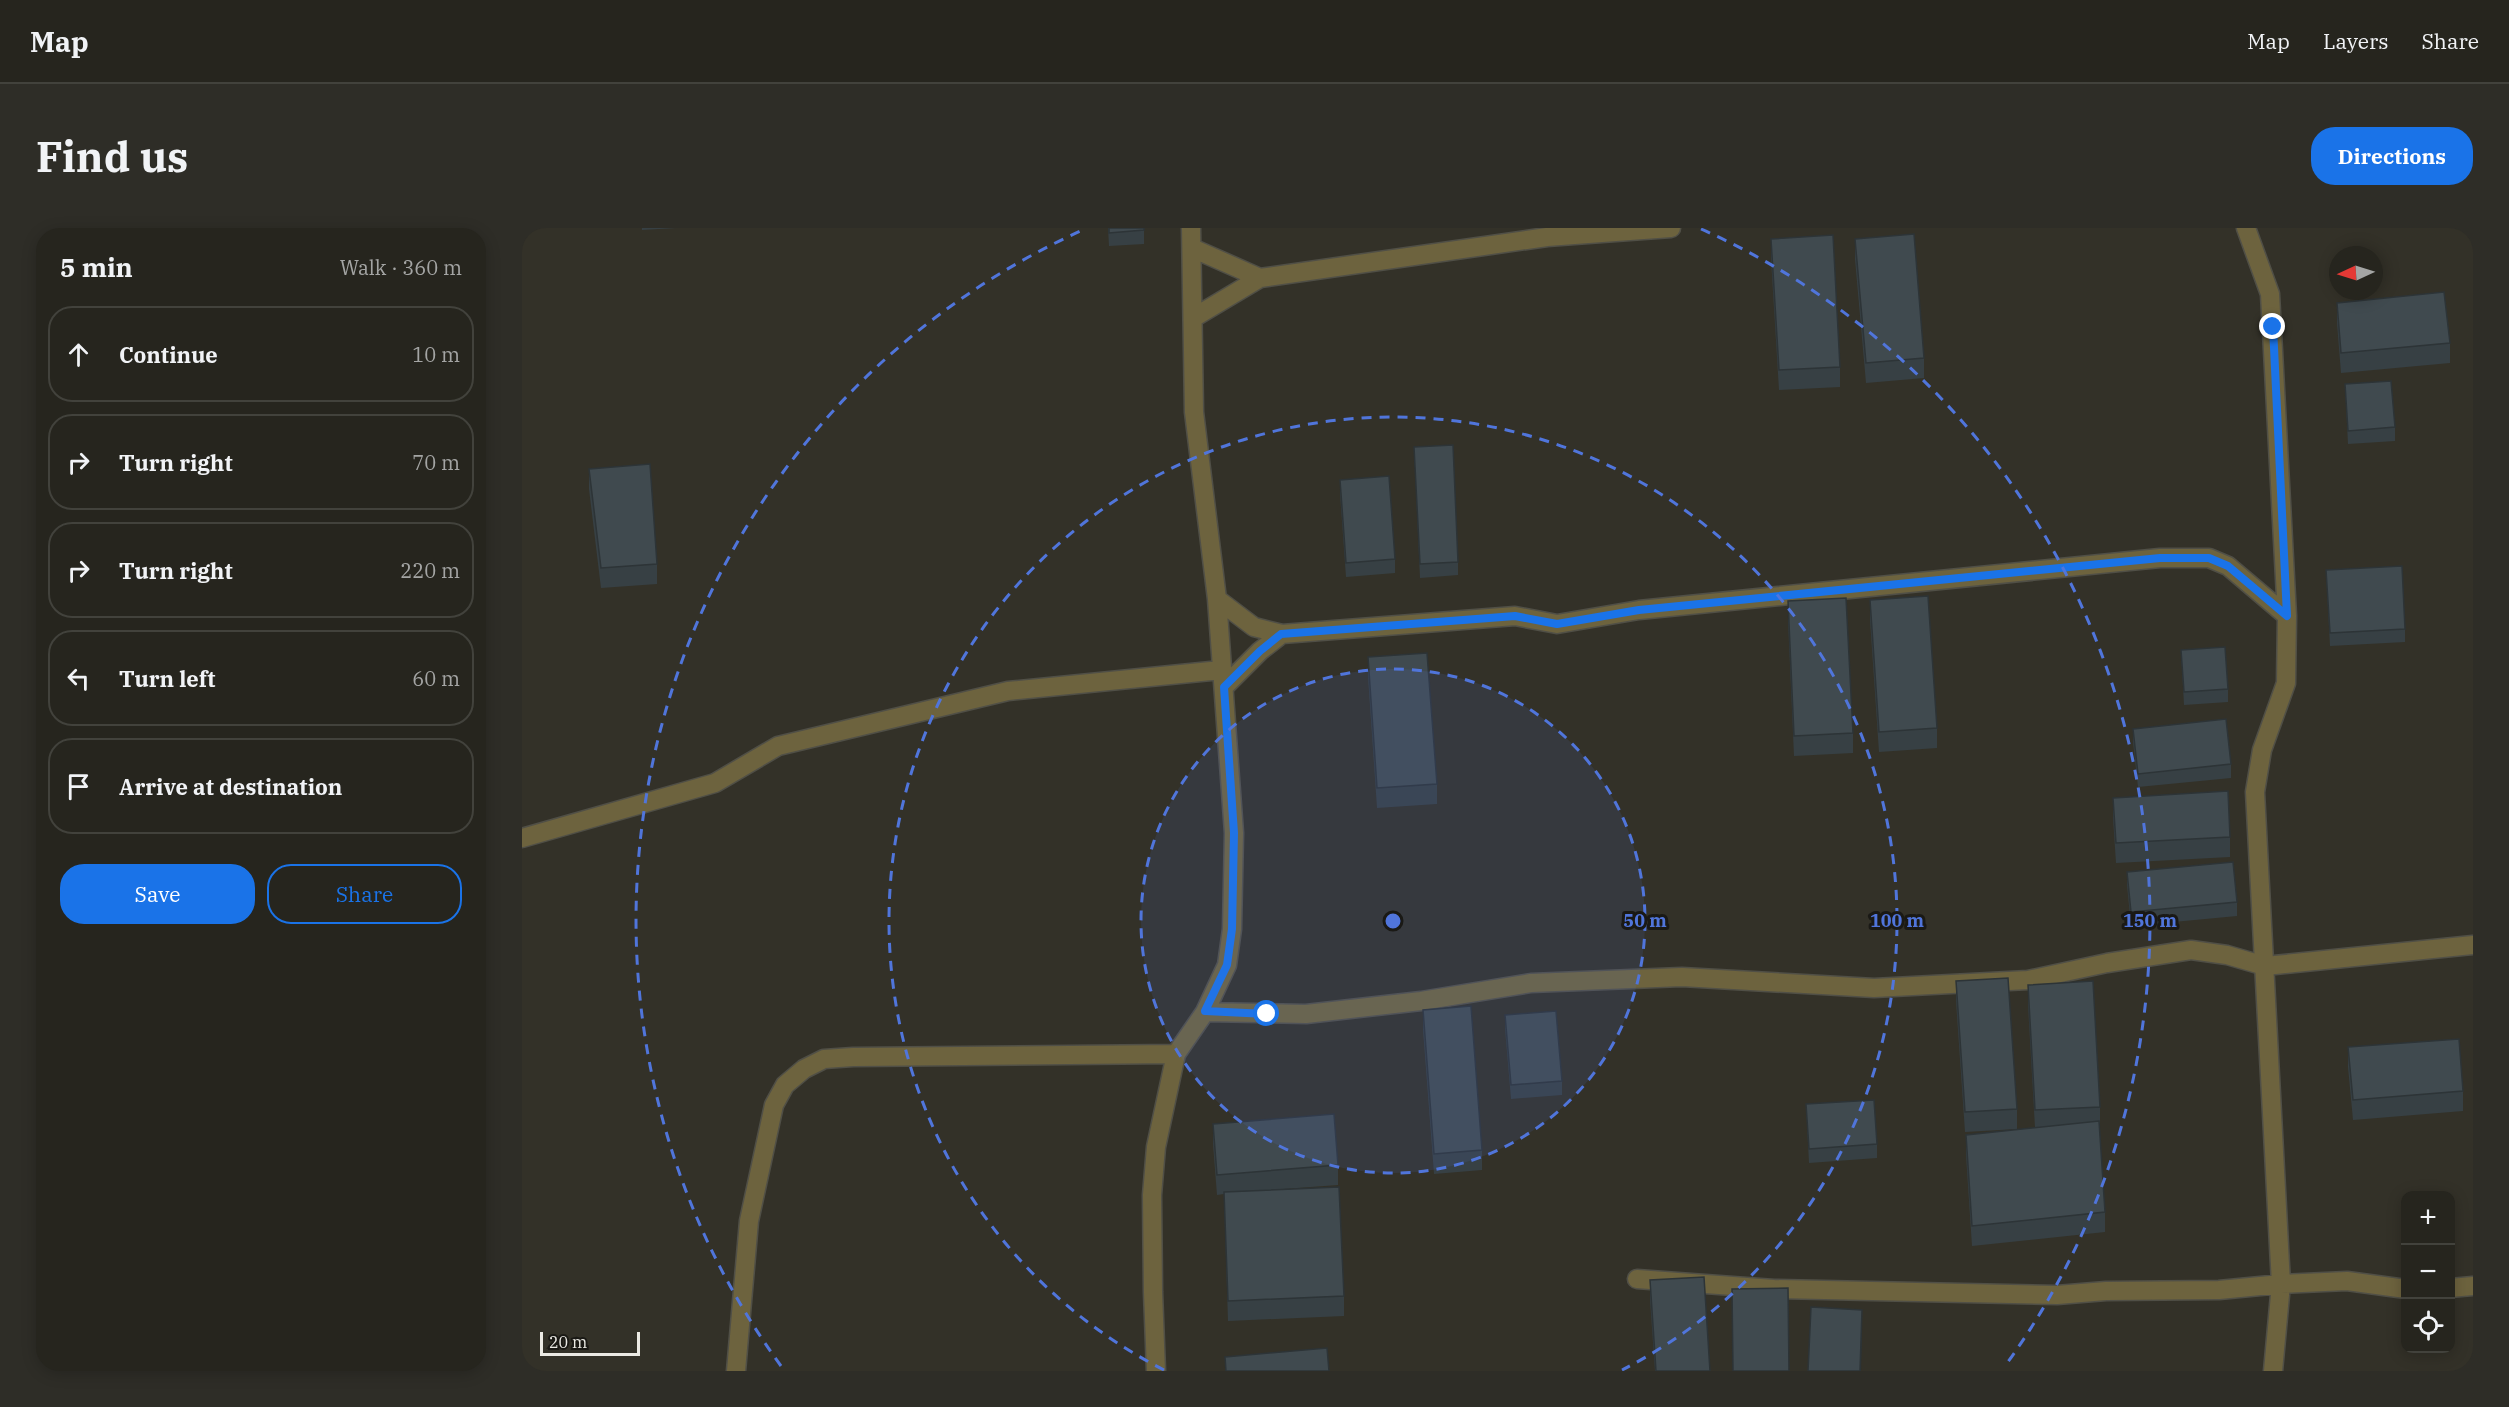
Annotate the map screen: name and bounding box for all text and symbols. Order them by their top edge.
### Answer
text: Map [30,23,89,60]
text: Map [2247,27,2290,55]
text: Layers [2323,27,2389,55]
text: Share [2422,27,2479,55]
button: Directions [2311,127,2473,185]
text: Find us [36,129,188,184]
north arrow [2329,246,2383,300]
text: 5 min [60,250,133,284]
text: Walk · 360 m [340,254,462,281]
route end [2259,313,2285,339]
icon: ahead [62,338,95,371]
text: Continue [119,340,218,369]
text: 10 m [412,341,460,368]
icon: right [62,446,95,479]
text: Turn right [119,448,233,477]
text: 70 m [412,449,460,476]
icon: right [62,554,95,587]
text: Turn right [119,556,233,585]
text: 220 m [400,557,460,584]
icon: left [62,662,95,695]
text: Turn left [119,664,215,693]
text: 60 m [412,665,460,692]
icon: arrive [62,770,95,803]
text: Arrive at destination [119,772,342,801]
button: Save [60,864,255,924]
button: Share [267,864,462,924]
text: 50 m [1623,909,1667,932]
text: 100 m [1870,909,1925,932]
text: 150 m [2123,909,2178,932]
centre of rings [1383,911,1403,931]
route start [1253,1000,1279,1026]
map controls [2401,1191,2455,1353]
button: + [2401,1191,2455,1245]
button: − [2401,1245,2455,1299]
button: locate [2401,1299,2455,1353]
scale bar [540,1329,640,1356]
text: 20 m [549,1332,587,1352]

